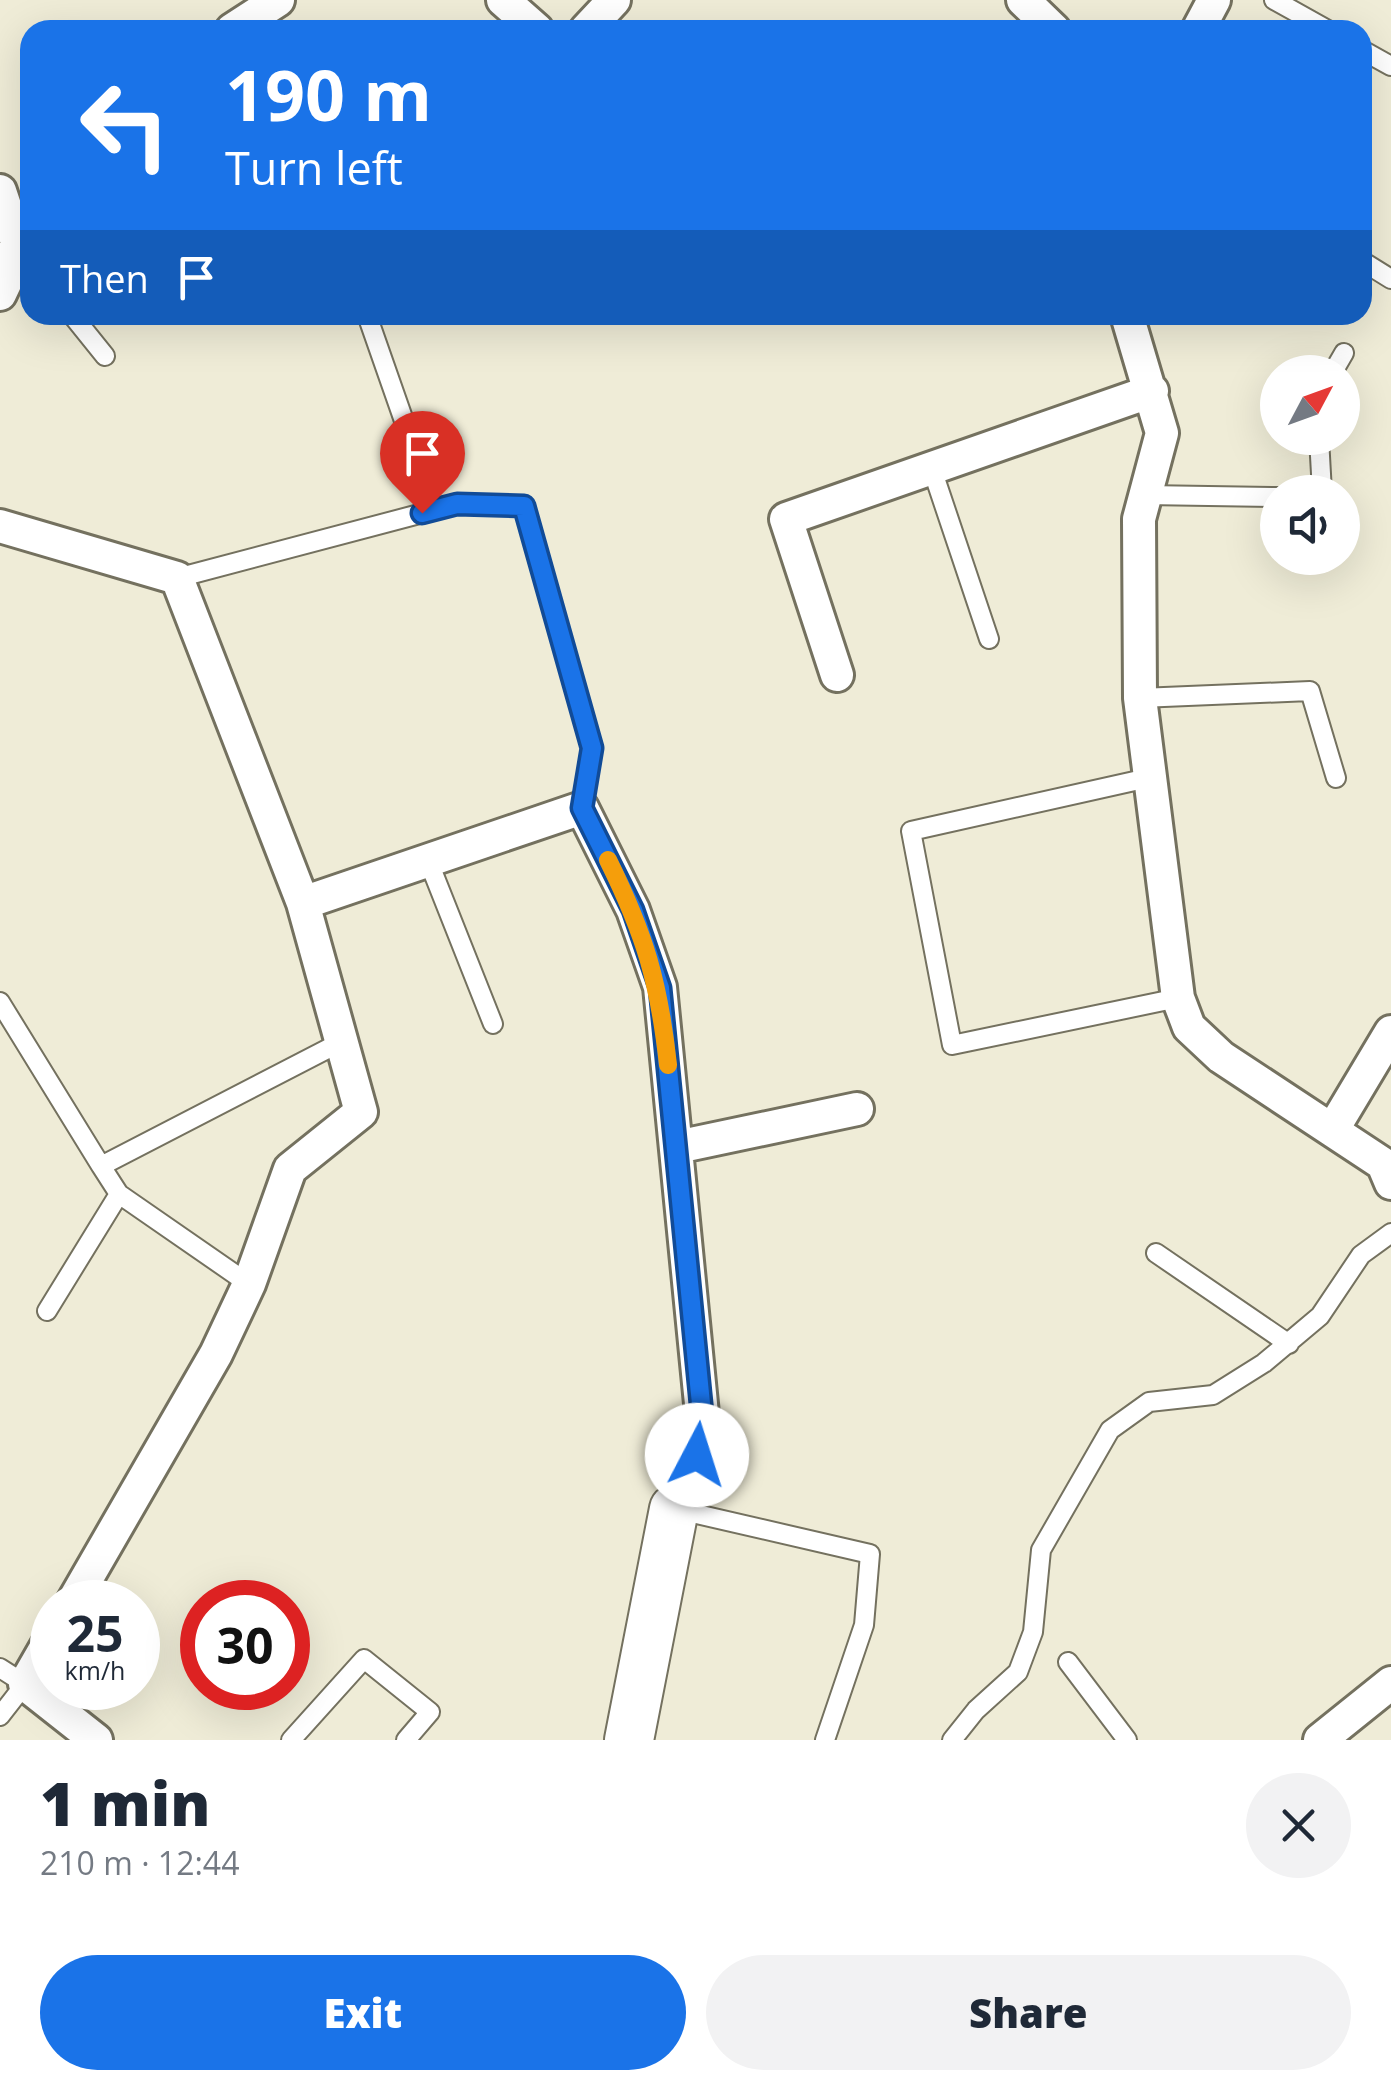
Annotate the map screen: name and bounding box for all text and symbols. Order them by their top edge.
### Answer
text: 190 m [225,46,432,142]
icon: left [60,60,190,190]
text: Turn left [225,137,403,198]
icon: arrive [169,250,224,305]
text: Then [60,252,149,304]
north arrow [1260,355,1360,455]
map controls [1260,355,1360,575]
pin [380,411,465,514]
icon: arrive [395,426,450,481]
button: sound [1260,475,1360,575]
position arrow [645,1403,749,1507]
speed limit sign: 30 [180,1580,310,1710]
text: 25 [66,1599,124,1667]
text: km/h [65,1653,125,1687]
text: 1 min [40,1762,210,1844]
button: close [1246,1773,1351,1878]
text: 210 m · 12:44 [40,1841,239,1884]
button: Exit [40,1955,686,2070]
button: Share [706,1955,1351,2070]

